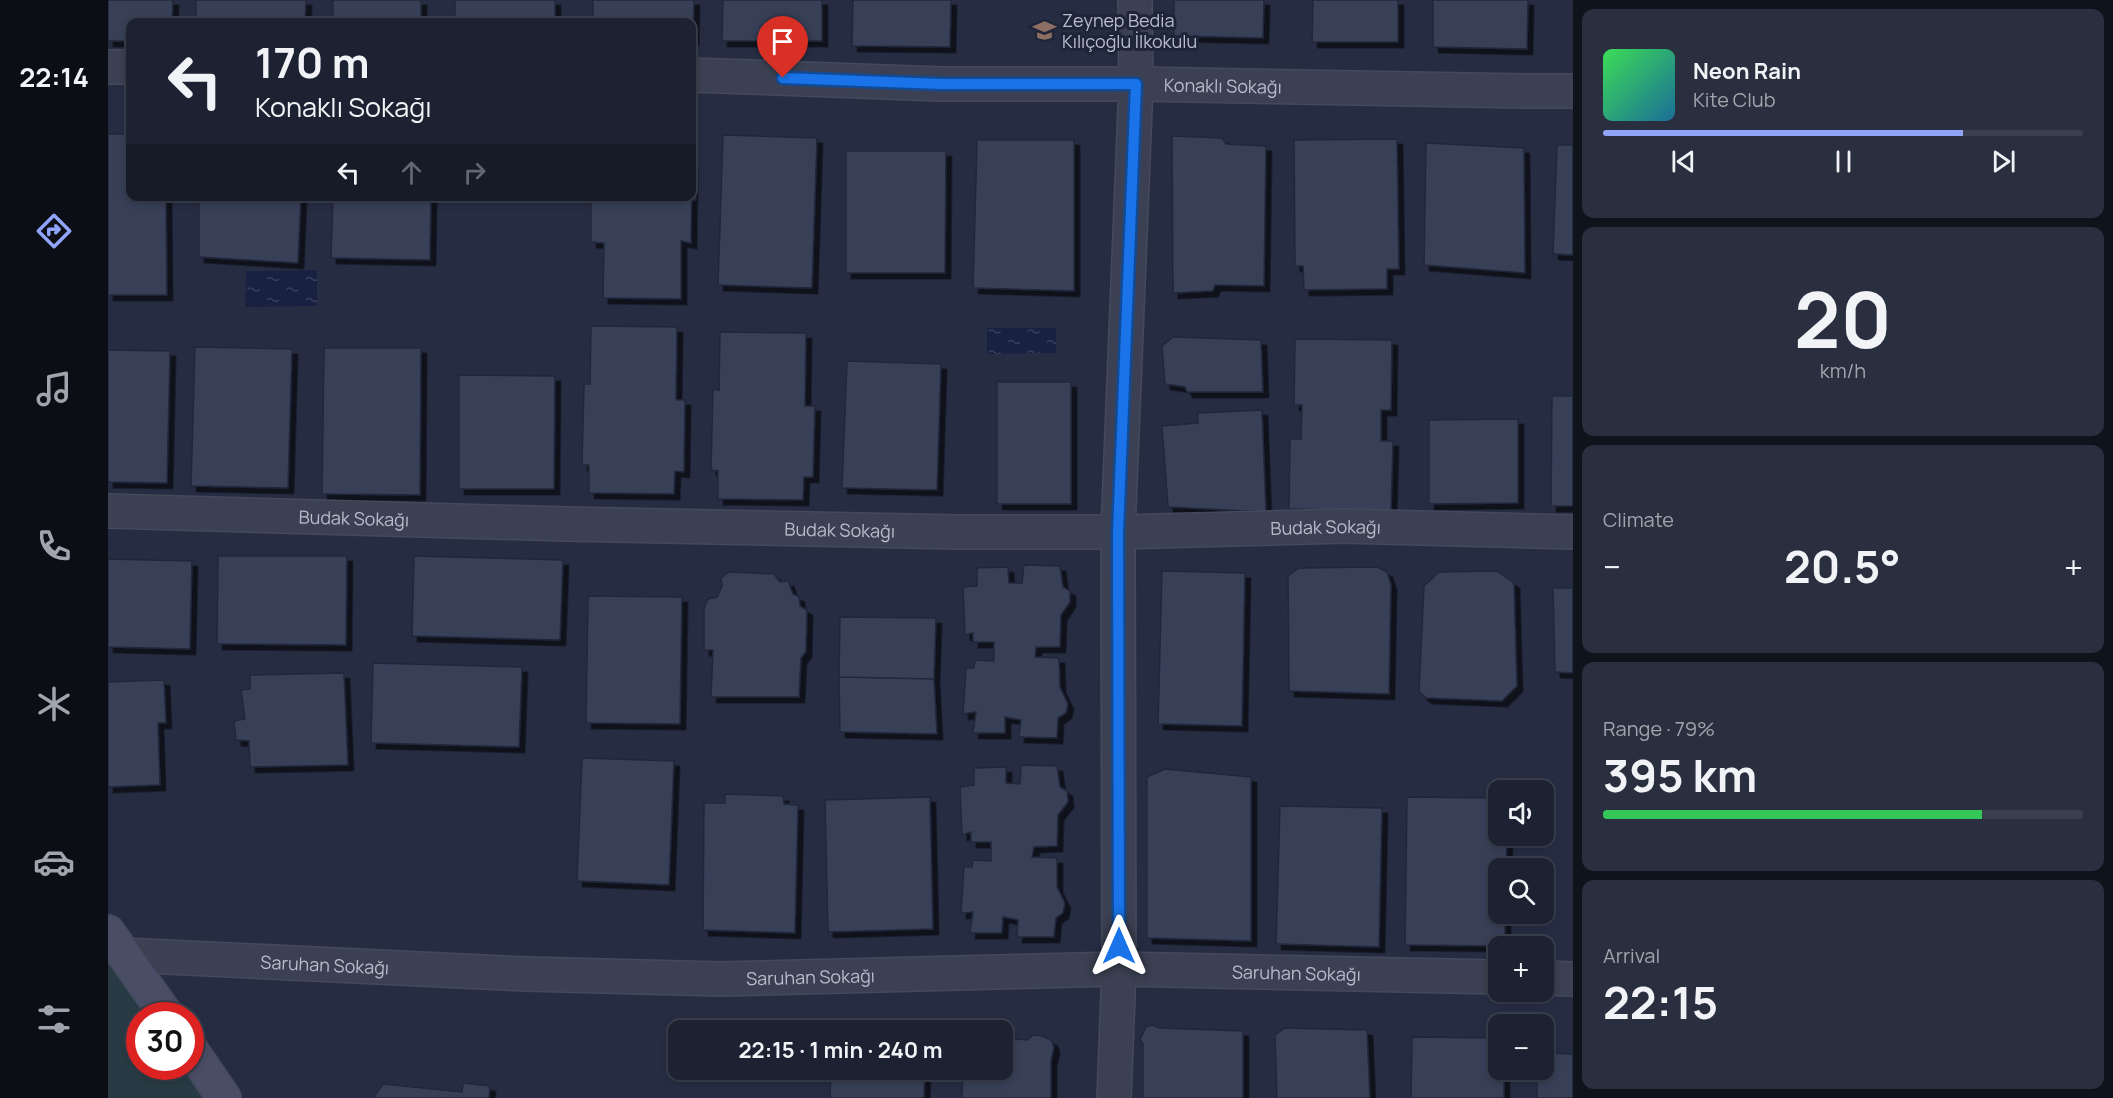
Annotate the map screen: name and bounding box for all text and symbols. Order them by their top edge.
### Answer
place label: Zeynep Bedia Kılıçoğlu İlkokulu [1062,8,1197,53]
pin [757,16,808,78]
school or university icon: Zeynep Bedia Kılıçoğlu İlkokulu [1031,17,1057,43]
icon: arrive [766,25,799,58]
text: 170 m [255,33,370,91]
icon: left [156,42,234,120]
text: Neon Rain [1693,56,1801,86]
text: 22:14 [19,58,89,95]
street label: Konaklı Sokağı [1164,72,1282,99]
text: Kite Club [1693,86,1776,113]
text: Konaklı Sokağı [255,88,432,125]
icon: previous [1667,145,1700,178]
icon: pause [1827,145,1860,178]
icon: next [1987,145,2020,178]
icon: left [332,156,365,189]
icon: ahead [395,156,428,189]
icon: right [458,156,491,189]
icon: directions [33,210,75,252]
text: 20 [1794,265,1892,371]
text: km/h [1820,357,1866,384]
icon: music [33,368,75,410]
street label: Budak Sokağı [298,504,409,532]
text: Climate [1603,506,1674,533]
street label: Budak Sokağı [1270,514,1381,540]
street label: Budak Sokağı [784,516,895,543]
icon: phone [33,525,75,567]
text: 20.5° [1784,535,1901,597]
text: − [1603,544,1621,589]
text: + [2064,544,2083,589]
icon: climate [33,683,75,725]
text: Range · 79% [1603,715,1715,742]
text: 395 km [1603,744,1757,806]
map controls [1488,780,1554,1080]
button: sound [1488,780,1554,846]
icon: car [33,841,75,883]
button: search [1488,858,1554,924]
position arrow [1087,914,1151,978]
button: + [1488,936,1554,1002]
text: Arrival [1603,942,1660,969]
street label: Saruhan Sokağı [260,949,390,980]
street label: Saruhan Sokağı [1232,959,1361,986]
street label: Saruhan Sokağı [746,963,875,990]
text: 22:15 [1603,971,1718,1033]
icon: filters [33,998,75,1040]
speed limit sign: 30 [126,1002,204,1080]
button: − [1488,1014,1554,1080]
text: 22:15 · 1 min · 240 m [738,1035,943,1065]

